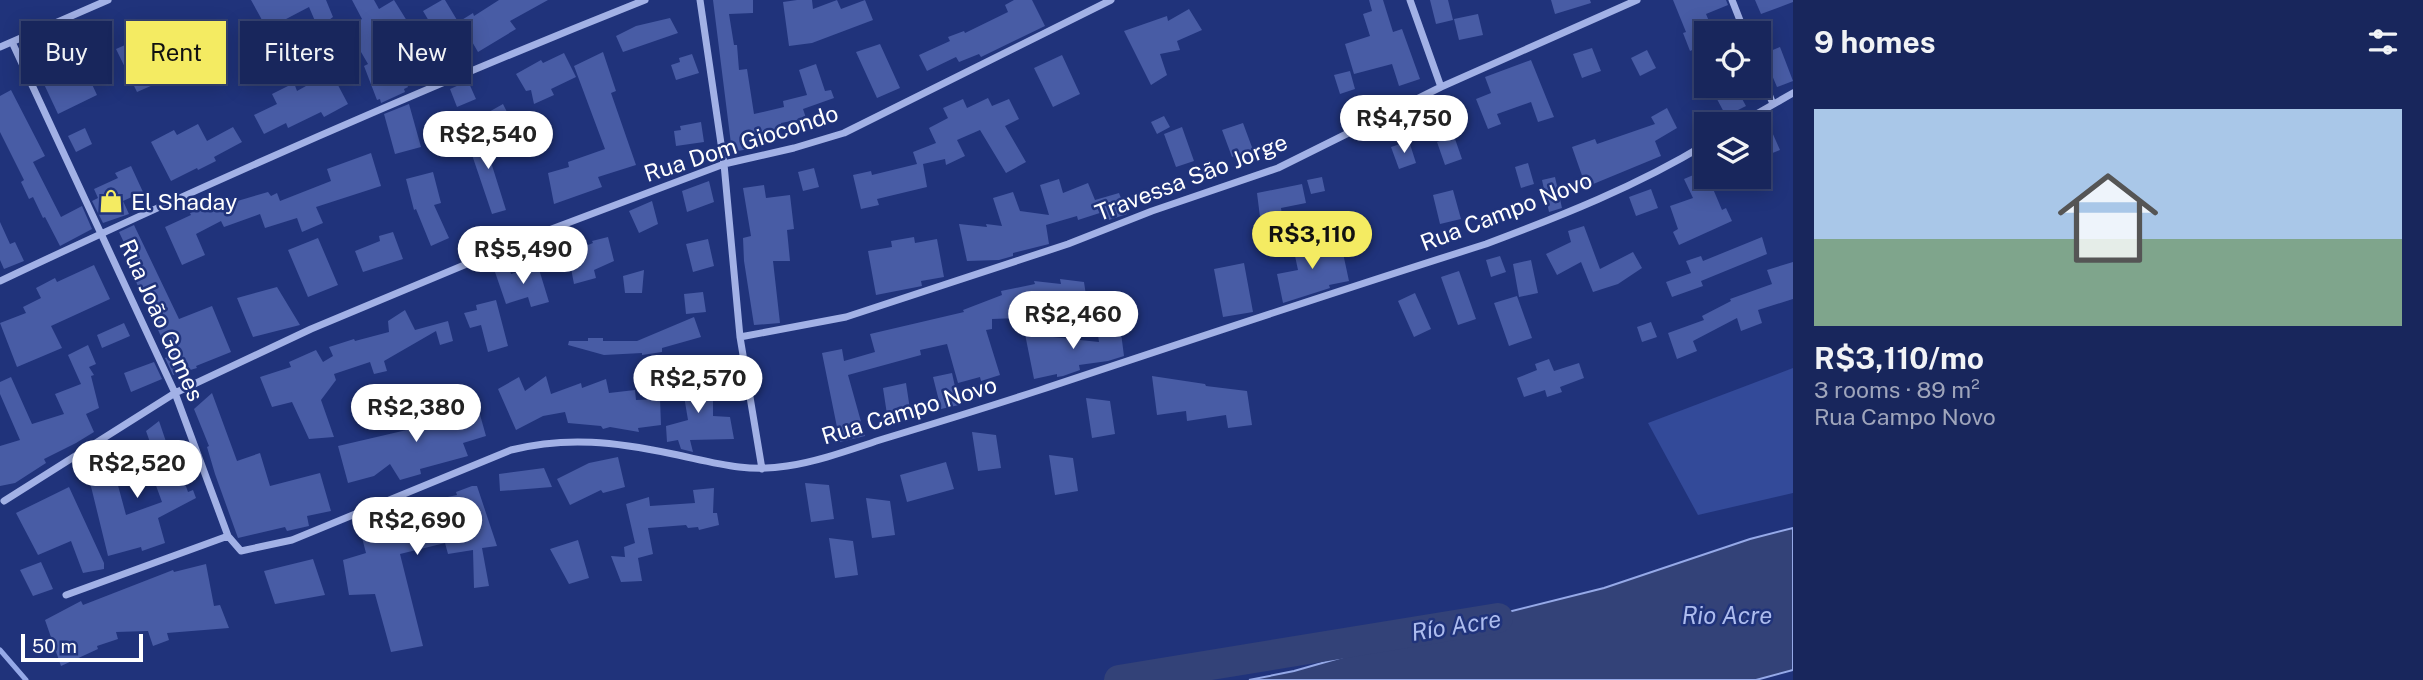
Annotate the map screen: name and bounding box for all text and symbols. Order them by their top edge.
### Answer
chip: Buy [21,21,112,84]
chip: Rent [126,21,226,84]
chip: Filters [240,21,359,84]
chip: New [373,21,471,84]
map controls [1694,21,1771,189]
button: locate [1694,21,1771,98]
icon: filters [2364,23,2402,61]
text: 9 homes [1814,24,1936,60]
pin: R$4,750 [1339,96,1469,155]
street label: Rua Dom Giocondo [641,99,841,187]
text: R$4,750 [1356,104,1452,131]
pin: R$2,540 [423,111,553,171]
button: layers [1694,112,1771,189]
text: R$2,540 [439,120,537,147]
street label: Travessa São Jorge [1091,128,1291,226]
icon: home [2045,155,2171,281]
street label: Rua Campo Novo [1416,166,1596,256]
shop icon: El Shaday [97,187,125,215]
place label: El Shaday [131,188,237,215]
pin: R$3,110 [1247,212,1377,271]
text: R$3,110 [1268,220,1356,247]
pin: R$5,490 [458,226,588,286]
street label: Rua João Gomes [114,235,210,405]
text: R$5,490 [474,235,572,262]
pin: R$2,460 [1008,292,1138,351]
text: R$2,460 [1024,300,1122,327]
text: R$3,110/mo [1814,340,1984,376]
pin: R$2,570 [633,356,763,415]
text: R$2,570 [649,364,747,391]
street label: Rua Campo Novo [818,371,1000,449]
text: 3 rooms · 89 m² [1814,376,1980,403]
pin: R$2,380 [351,384,481,444]
text: R$2,380 [367,393,465,420]
text: Rua Campo Novo [1814,403,1996,430]
pin: R$2,520 [72,440,202,500]
text: R$2,520 [88,449,186,476]
pin: R$2,690 [352,498,482,557]
text: R$2,690 [368,506,466,533]
water label: Rio Acre [1682,601,1772,629]
water label: Río Acre [1409,604,1503,646]
scale bar [21,631,144,663]
text: 50 m [32,635,77,657]

